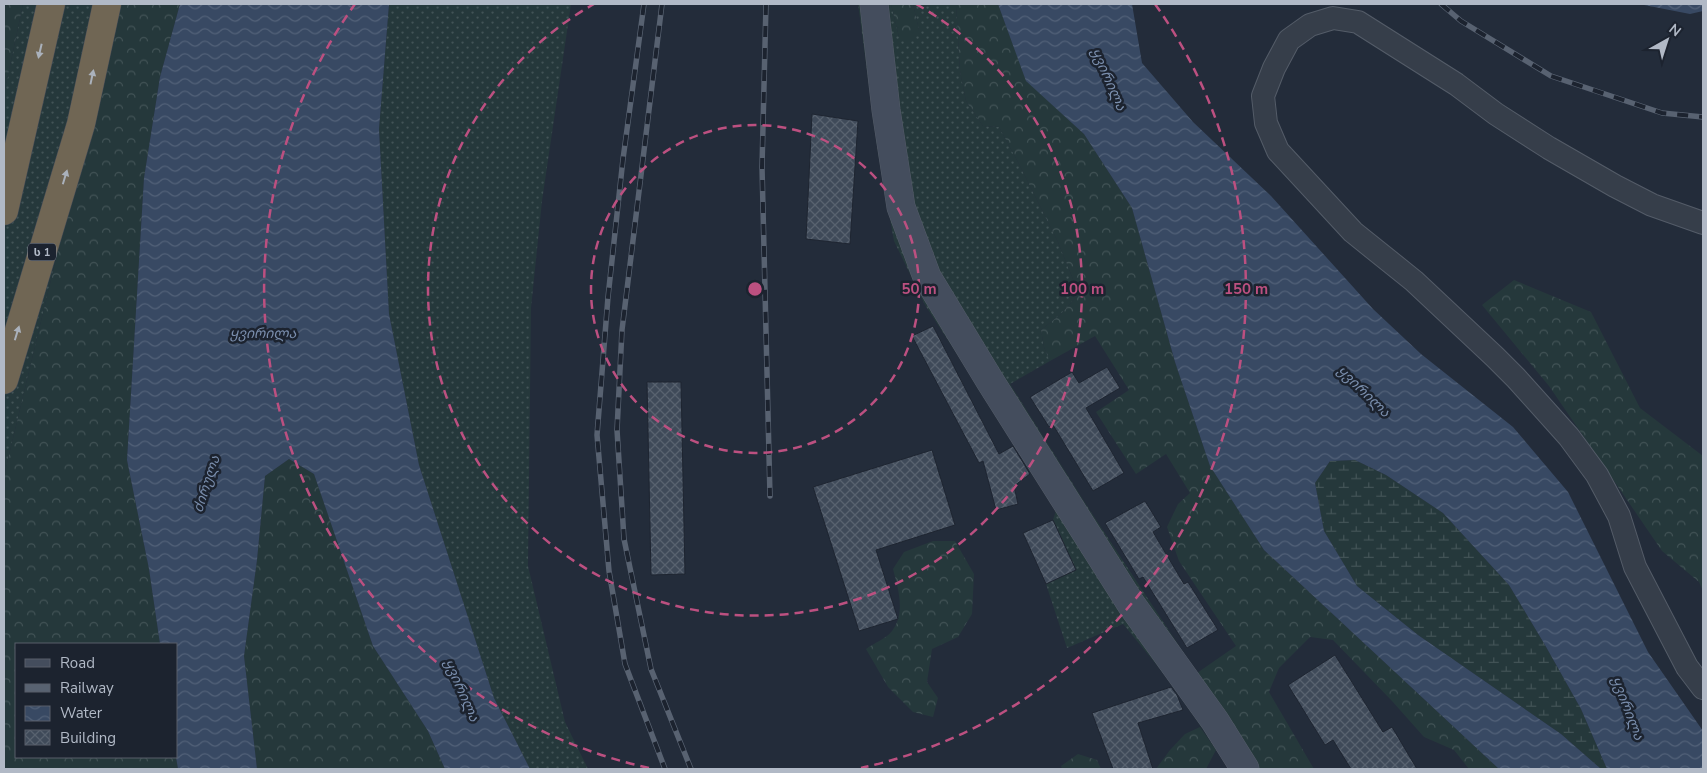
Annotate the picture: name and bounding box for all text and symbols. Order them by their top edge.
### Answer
north arrow [1642,15,1692,65]
text: N [1665,20,1685,41]
one-way arrow [36,44,44,59]
water label: ყვირილა [1086,45,1131,114]
one-way arrow [88,68,96,84]
one-way arrow [62,170,69,185]
road number: ს 1 [28,243,56,260]
text: 50 m [901,279,937,299]
text: 100 m [1060,279,1104,299]
text: 150 m [1224,279,1268,299]
centre of rings [746,280,764,298]
water label: ყვირილა [230,324,297,343]
one-way arrow [14,325,22,340]
water label: ყვირილა [1333,361,1394,422]
water label: ძირულა [188,453,225,515]
legend [15,643,178,758]
text: Road [60,653,95,673]
water label: ყვირილა [439,656,484,725]
water label: ყვირილა [1607,674,1648,743]
text: Railway [60,678,114,698]
text: Water [60,703,103,723]
text: Building [60,728,116,748]

